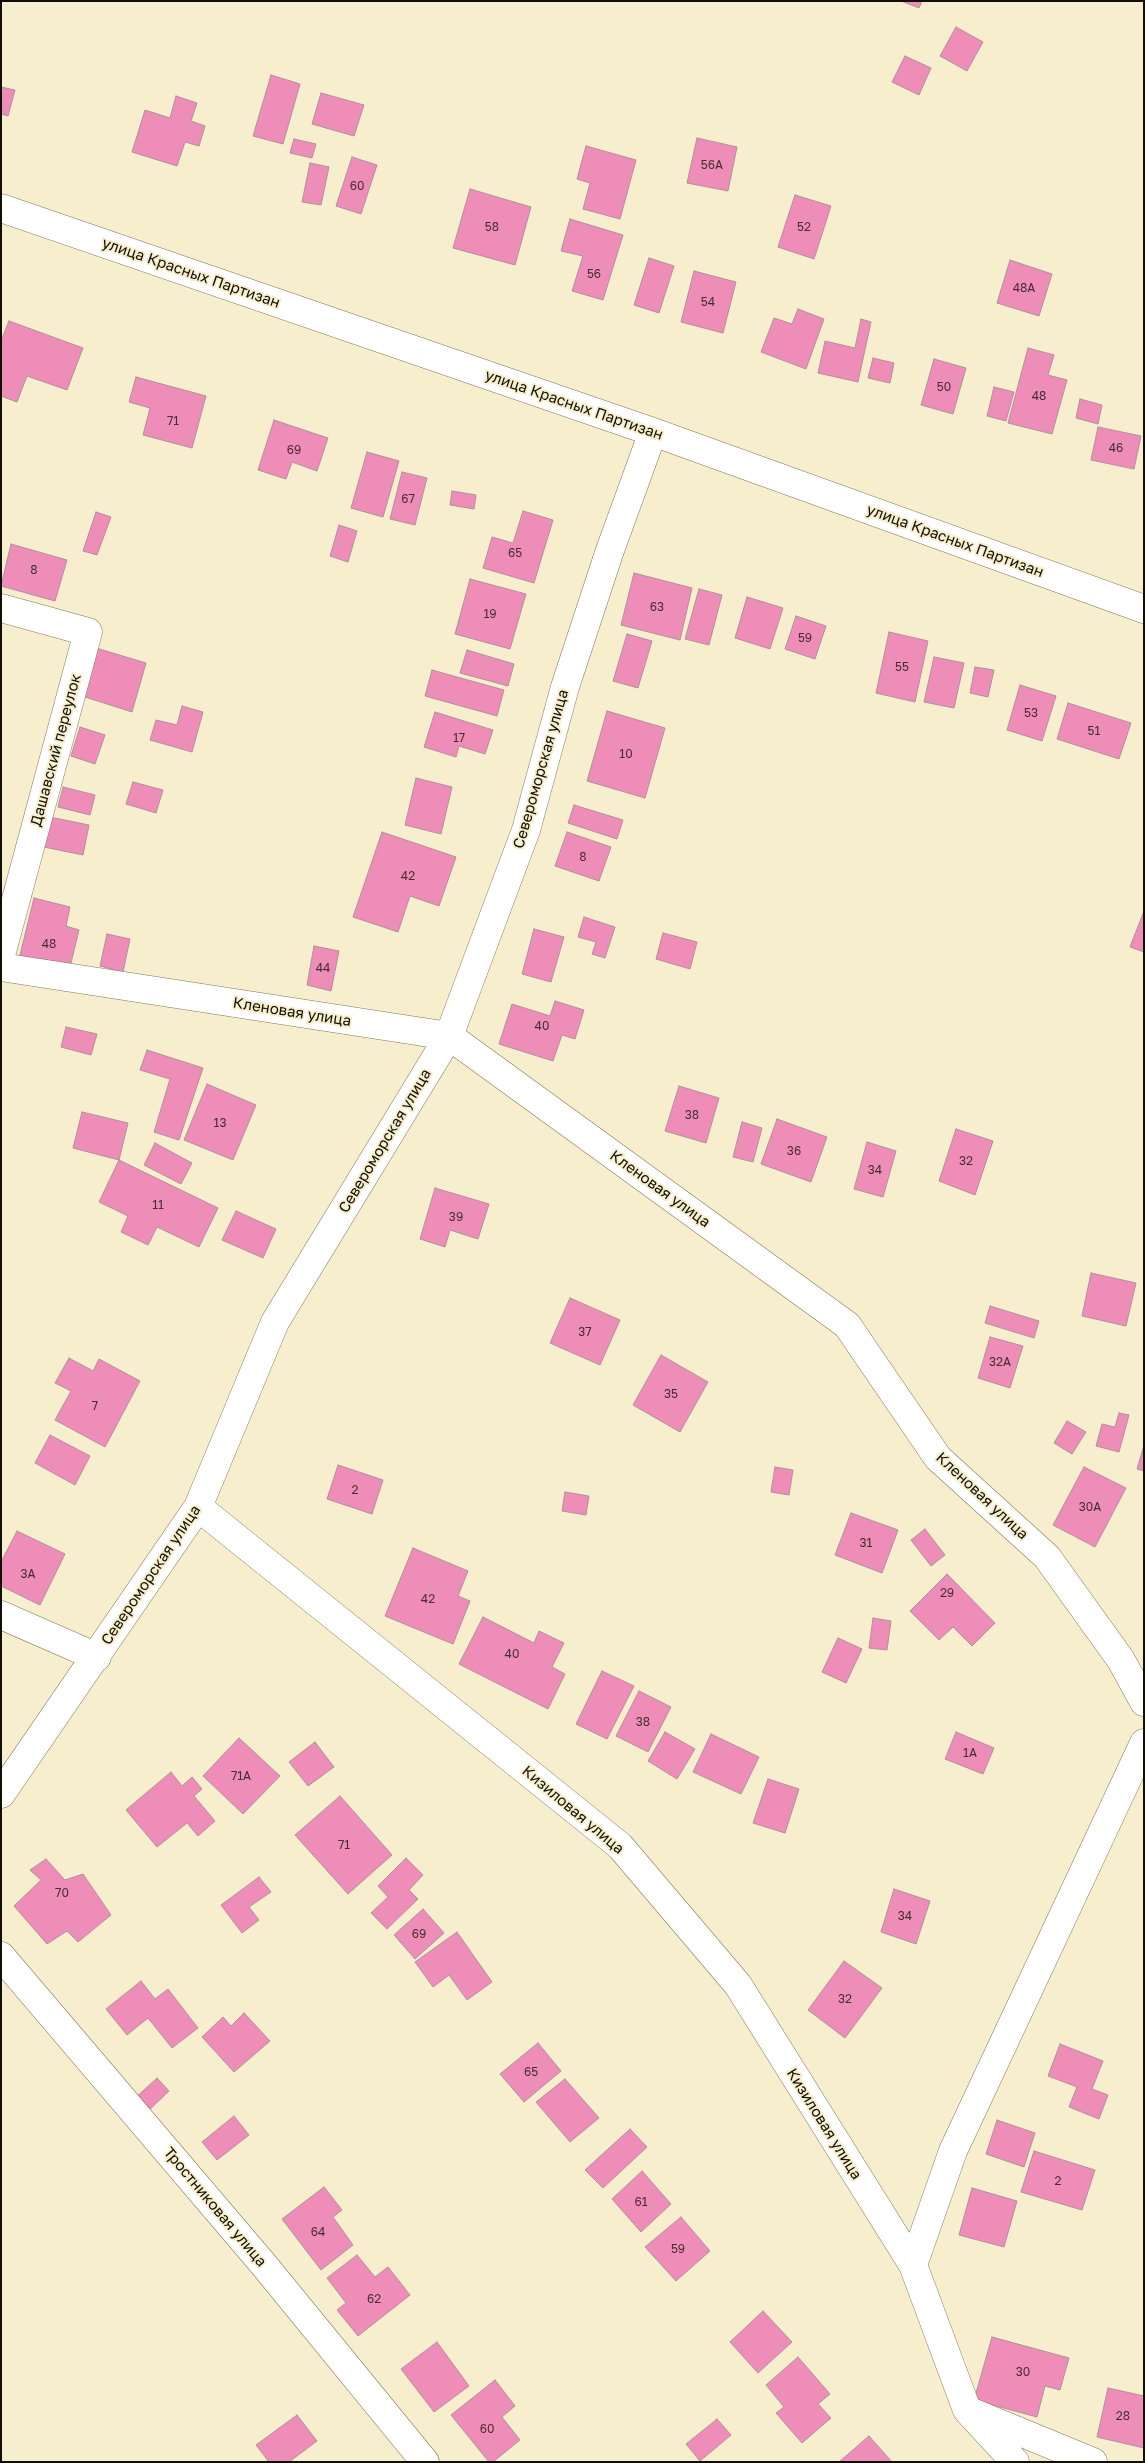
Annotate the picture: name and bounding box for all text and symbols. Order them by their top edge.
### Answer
house number: 56А [701,158,723,172]
house number: 60 [350,179,364,193]
house number: 58 [485,220,499,234]
house number: 52 [797,220,811,234]
street label: улица Красных Партизан [100,234,282,312]
house number: 56 [587,267,601,281]
house number: 48А [1013,281,1035,295]
house number: 54 [701,295,715,309]
street label: улица Красных Партизан [483,366,665,444]
house number: 50 [937,380,951,394]
house number: 48 [1032,389,1046,403]
house number: 71 [167,414,179,428]
house number: 46 [1109,441,1123,455]
house number: 69 [287,443,301,457]
house number: 67 [401,492,415,506]
street label: улица Красных Партизан [864,501,1046,581]
house number: 65 [508,546,522,560]
house number: 8 [30,563,38,577]
house number: 63 [650,600,664,614]
house number: 19 [483,607,497,621]
house number: 59 [798,631,812,645]
house number: 55 [895,660,909,674]
street label: Дашавский переулок [27,672,85,828]
street label: Североморская улица [510,687,572,851]
house number: 53 [1024,706,1038,720]
house number: 51 [1088,724,1100,738]
house number: 17 [453,731,465,745]
house number: 10 [619,747,633,761]
house number: 8 [579,850,587,864]
house number: 42 [401,869,415,883]
house number: 48 [42,937,56,951]
house number: 44 [316,961,330,975]
street label: Кленовая улица [232,994,352,1030]
house number: 40 [535,1019,549,1033]
street label: Североморская улица [335,1066,435,1216]
house number: 38 [685,1108,699,1122]
house number: 13 [214,1116,226,1130]
house number: 36 [787,1144,801,1158]
street label: Кленовая улица [606,1147,714,1231]
house number: 32 [959,1154,973,1168]
house number: 34 [868,1163,882,1177]
house number: 11 [152,1198,164,1212]
house number: 39 [449,1210,463,1224]
house number: 37 [578,1325,592,1339]
house number: 32А [989,1355,1011,1369]
house number: 35 [664,1387,678,1401]
house number: 7 [92,1399,98,1413]
street label: Кленовая улица [932,1449,1032,1543]
house number: 2 [352,1483,358,1497]
house number: 30А [1079,1500,1101,1514]
street label: Североморская улица [97,1502,205,1648]
house number: 31 [860,1536,872,1550]
house number: 3А [20,1567,36,1581]
house number: 29 [940,1586,954,1600]
house number: 42 [421,1592,435,1606]
house number: 40 [505,1647,519,1661]
house number: 38 [636,1715,650,1729]
house number: 1А [963,1746,977,1760]
street label: Кизиловая улица [518,1762,628,1858]
house number: 71А [231,1769,251,1783]
house number: 71 [338,1838,350,1852]
house number: 70 [55,1886,69,1900]
house number: 34 [898,1909,912,1923]
house number: 69 [412,1927,426,1941]
house number: 32 [838,1992,852,2006]
house number: 65 [524,2065,538,2079]
street label: Кизиловая улица [783,2065,865,2183]
street label: Тростниковая улица [160,2144,270,2270]
house number: 2 [1055,2174,1061,2188]
house number: 61 [634,2195,648,2209]
house number: 64 [311,2225,325,2239]
house number: 59 [671,2242,685,2256]
house number: 62 [367,2292,381,2306]
house number: 30 [1016,2365,1030,2379]
house number: 28 [1116,2409,1130,2423]
house number: 60 [480,2422,494,2436]

